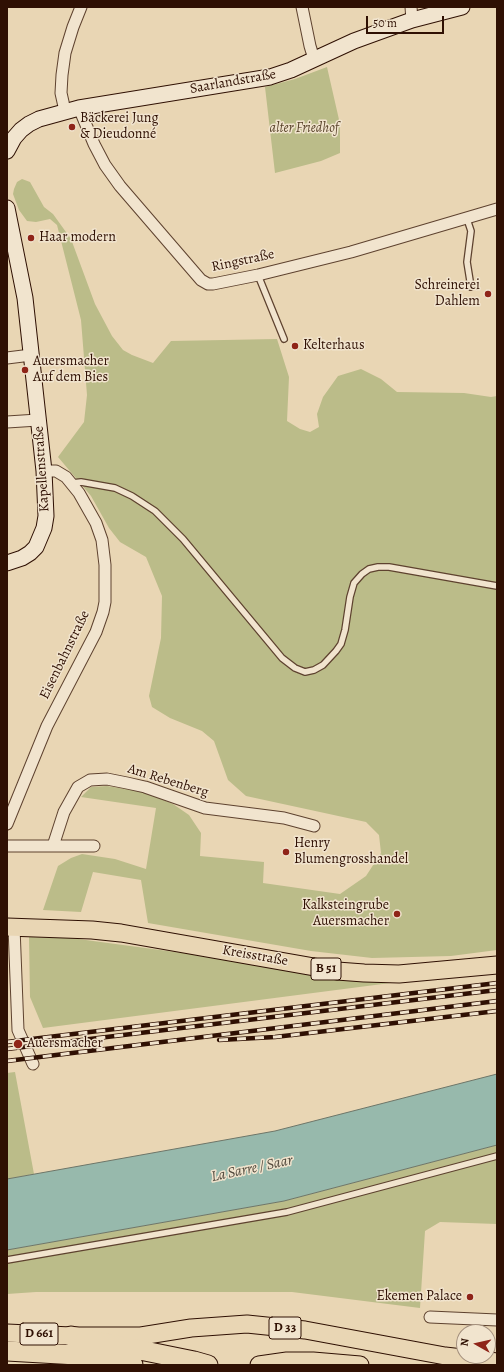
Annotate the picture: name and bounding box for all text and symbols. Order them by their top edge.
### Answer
scale bar [368,8,446,34]
text: 50 m [373,15,397,31]
street label: Saarlandstraße [189,66,277,98]
place label: Bäckerei Jung & Dieudonné [80,111,158,144]
park label: alter Friedhof [270,121,338,137]
marker: Bäckerei Jung & Dieudonné [67,122,77,132]
place label: Haar modern [39,230,116,246]
marker: Haar modern [26,233,36,243]
street label: Ringstraße [210,246,276,276]
place label: Schreinerei Dahlem [415,278,480,310]
marker: Schreinerei Dahlem [483,289,493,299]
place label: Kelterhaus [303,338,365,354]
marker: Kelterhaus [290,341,300,351]
place label: Auersmacher Auf dem Bies [33,354,109,386]
marker: Auersmacher Auf dem Bies [20,365,30,375]
street label: Kapellenstraße [31,425,53,513]
street label: Eisenbahnstraße [36,608,94,702]
street label: Am Rebenberg [126,761,210,801]
place label: Henry Blumengrosshandel [294,836,408,868]
marker: Henry Blumengrosshandel [281,847,291,857]
place label: Kalksteingrube Auersmacher [302,898,389,930]
marker: Kalksteingrube Auersmacher [392,909,402,919]
street label: Kreisstraße [221,942,289,970]
road number: B 51 [311,958,341,980]
place label: Auersmacher [27,1036,103,1052]
marker: Auersmacher [12,1038,24,1050]
water label: La Sarre / Saar [210,1152,294,1186]
place label: Ekemen Palace [377,1289,462,1305]
marker: Ekemen Palace [465,1292,475,1302]
road number: D 33 [269,1317,301,1339]
road number: D 661 [20,1323,58,1345]
north arrow [456,1324,496,1364]
text: N [457,1337,473,1347]

